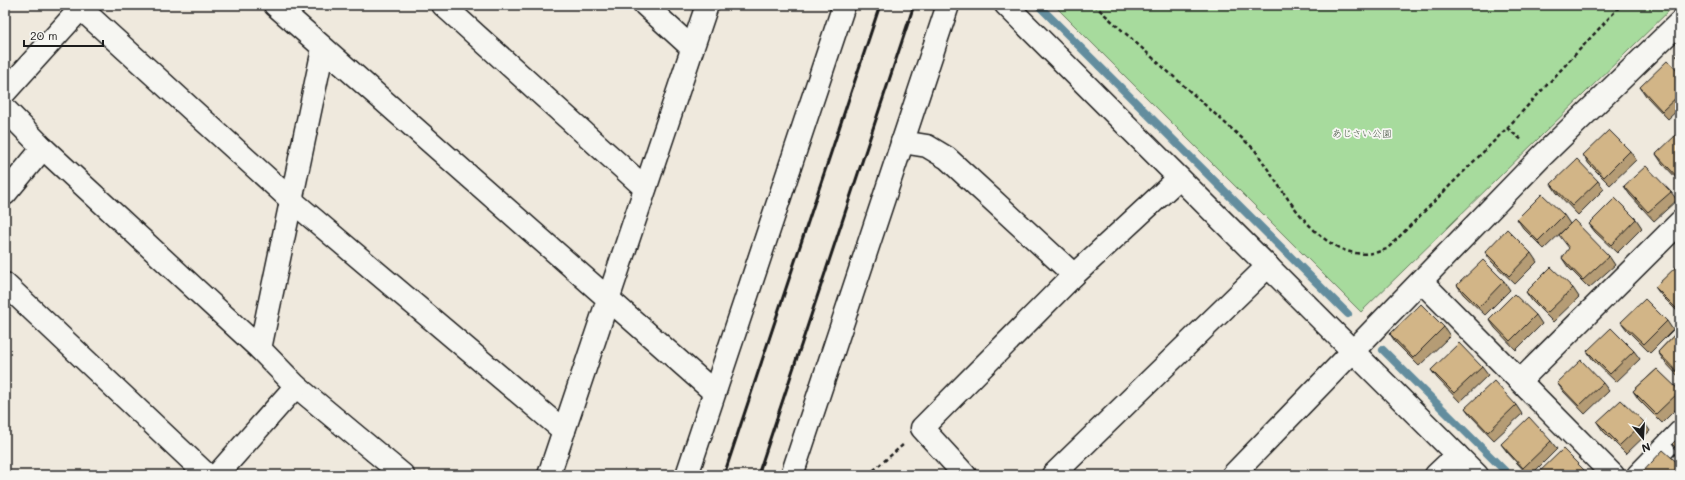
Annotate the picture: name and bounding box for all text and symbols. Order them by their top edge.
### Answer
scale bar [24,22,103,48]
text: 20 m [30,27,58,43]
park label: あじさい公園 [1332,126,1392,140]
north arrow [1623,418,1663,458]
text: N [1640,440,1653,456]

